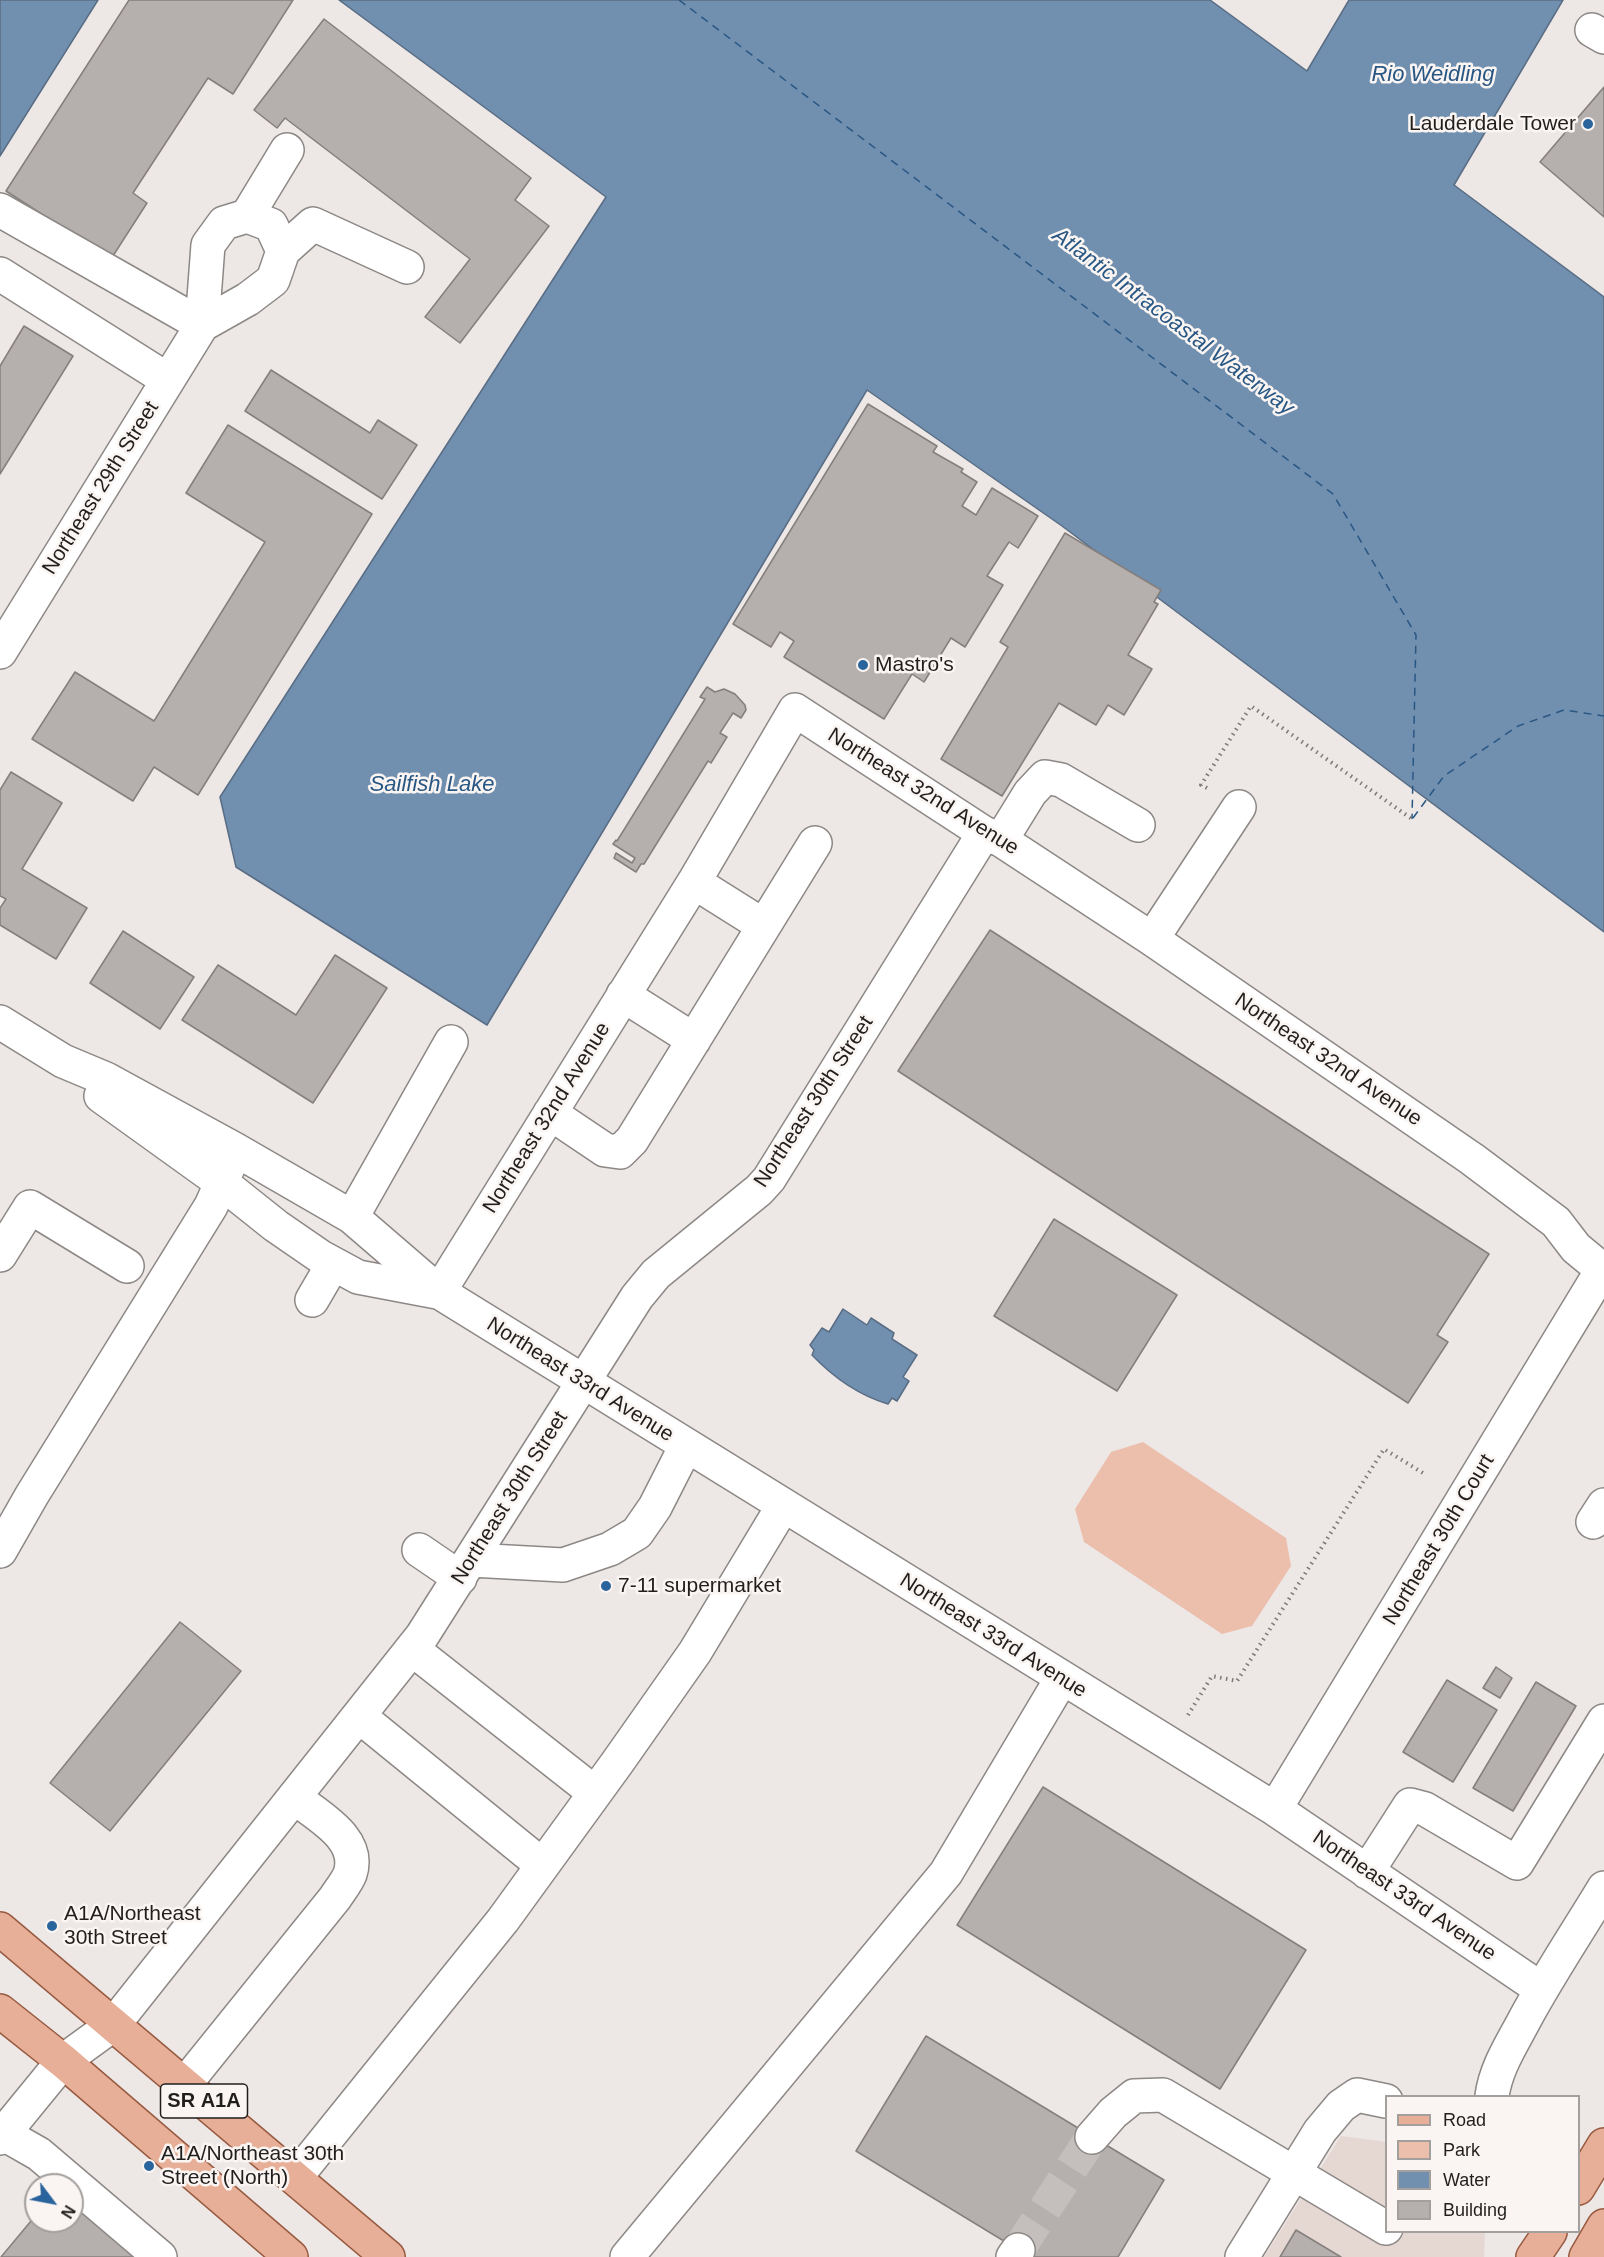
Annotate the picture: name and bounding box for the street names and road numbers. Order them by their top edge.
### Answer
street label: Northeast 29th Street [37,397,165,579]
street label: Northeast 32nd Avenue [823,723,1023,861]
street label: Northeast 32nd Avenue [1230,988,1426,1132]
street label: Northeast 30th Street [749,1011,879,1193]
street label: Northeast 32nd Avenue [478,1018,616,1218]
street label: Northeast 33rd Avenue [482,1312,678,1448]
street label: Northeast 30th Street [446,1407,574,1589]
street label: Northeast 30th Court [1378,1450,1500,1630]
street label: Northeast 33rd Avenue [895,1568,1091,1704]
street label: Northeast 33rd Avenue [1308,1825,1500,1967]
road number: SR A1A [160,2084,248,2118]

